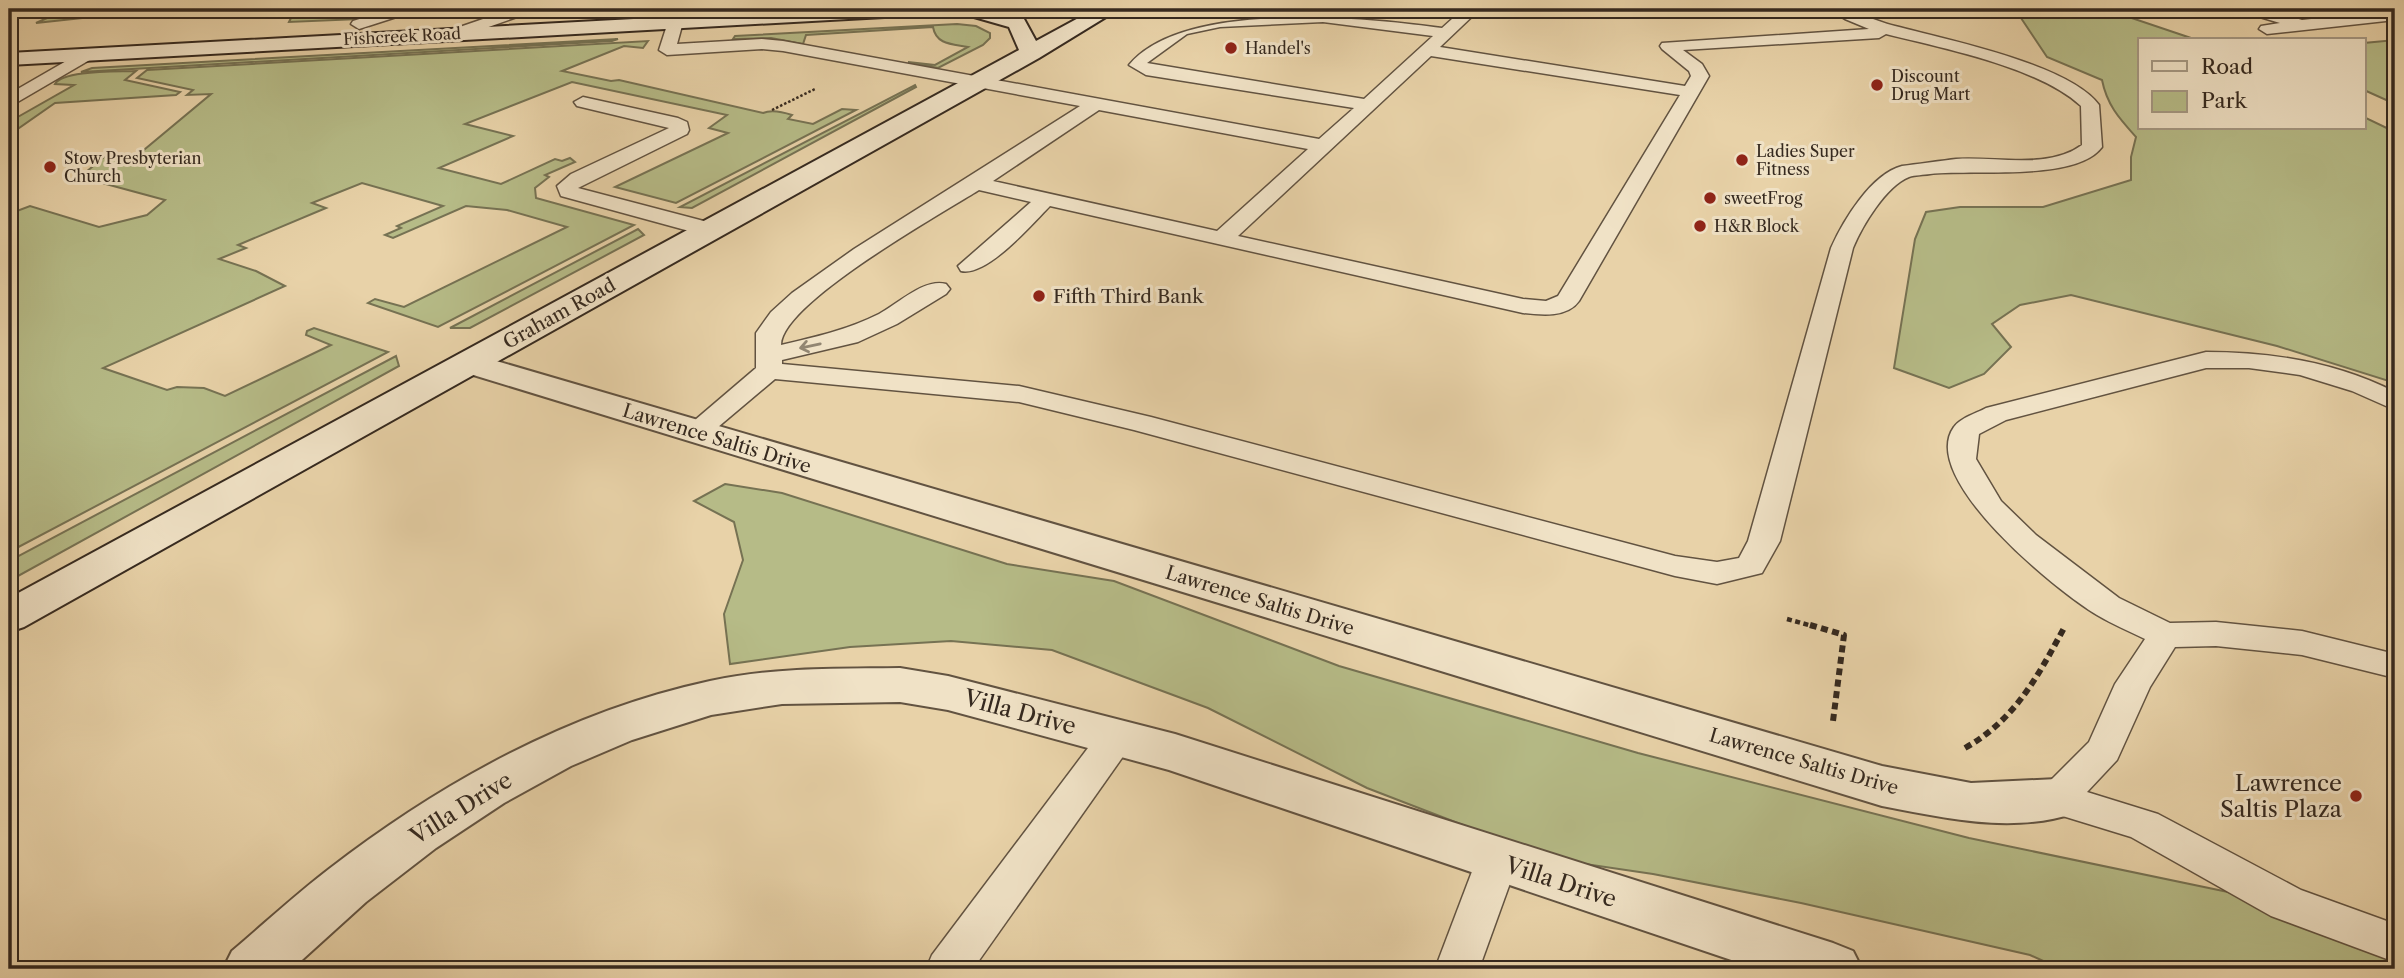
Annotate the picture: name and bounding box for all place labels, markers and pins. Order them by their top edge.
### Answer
place label: Handel's [1245,38,1311,58]
marker: Handel's [1223,40,1239,56]
place label: Discount Drug Mart [1891,66,1970,104]
marker: Discount Drug Mart [1869,77,1885,93]
place label: Ladies Super Fitness [1756,141,1855,179]
place label: Stow Presbyterian Church [64,148,202,186]
marker: Ladies Super Fitness [1734,152,1750,168]
marker: Stow Presbyterian Church [42,159,58,175]
place label: sweetFrog [1724,188,1803,208]
marker: sweetFrog [1702,190,1718,206]
place label: H&R Block [1714,216,1800,236]
marker: H&R Block [1692,218,1708,234]
place label: Fifth Third Bank [1053,285,1204,308]
marker: Fifth Third Bank [1031,288,1047,304]
place label: Lawrence Saltis Plaza [2220,769,2343,823]
marker: Lawrence Saltis Plaza [2348,788,2364,804]

